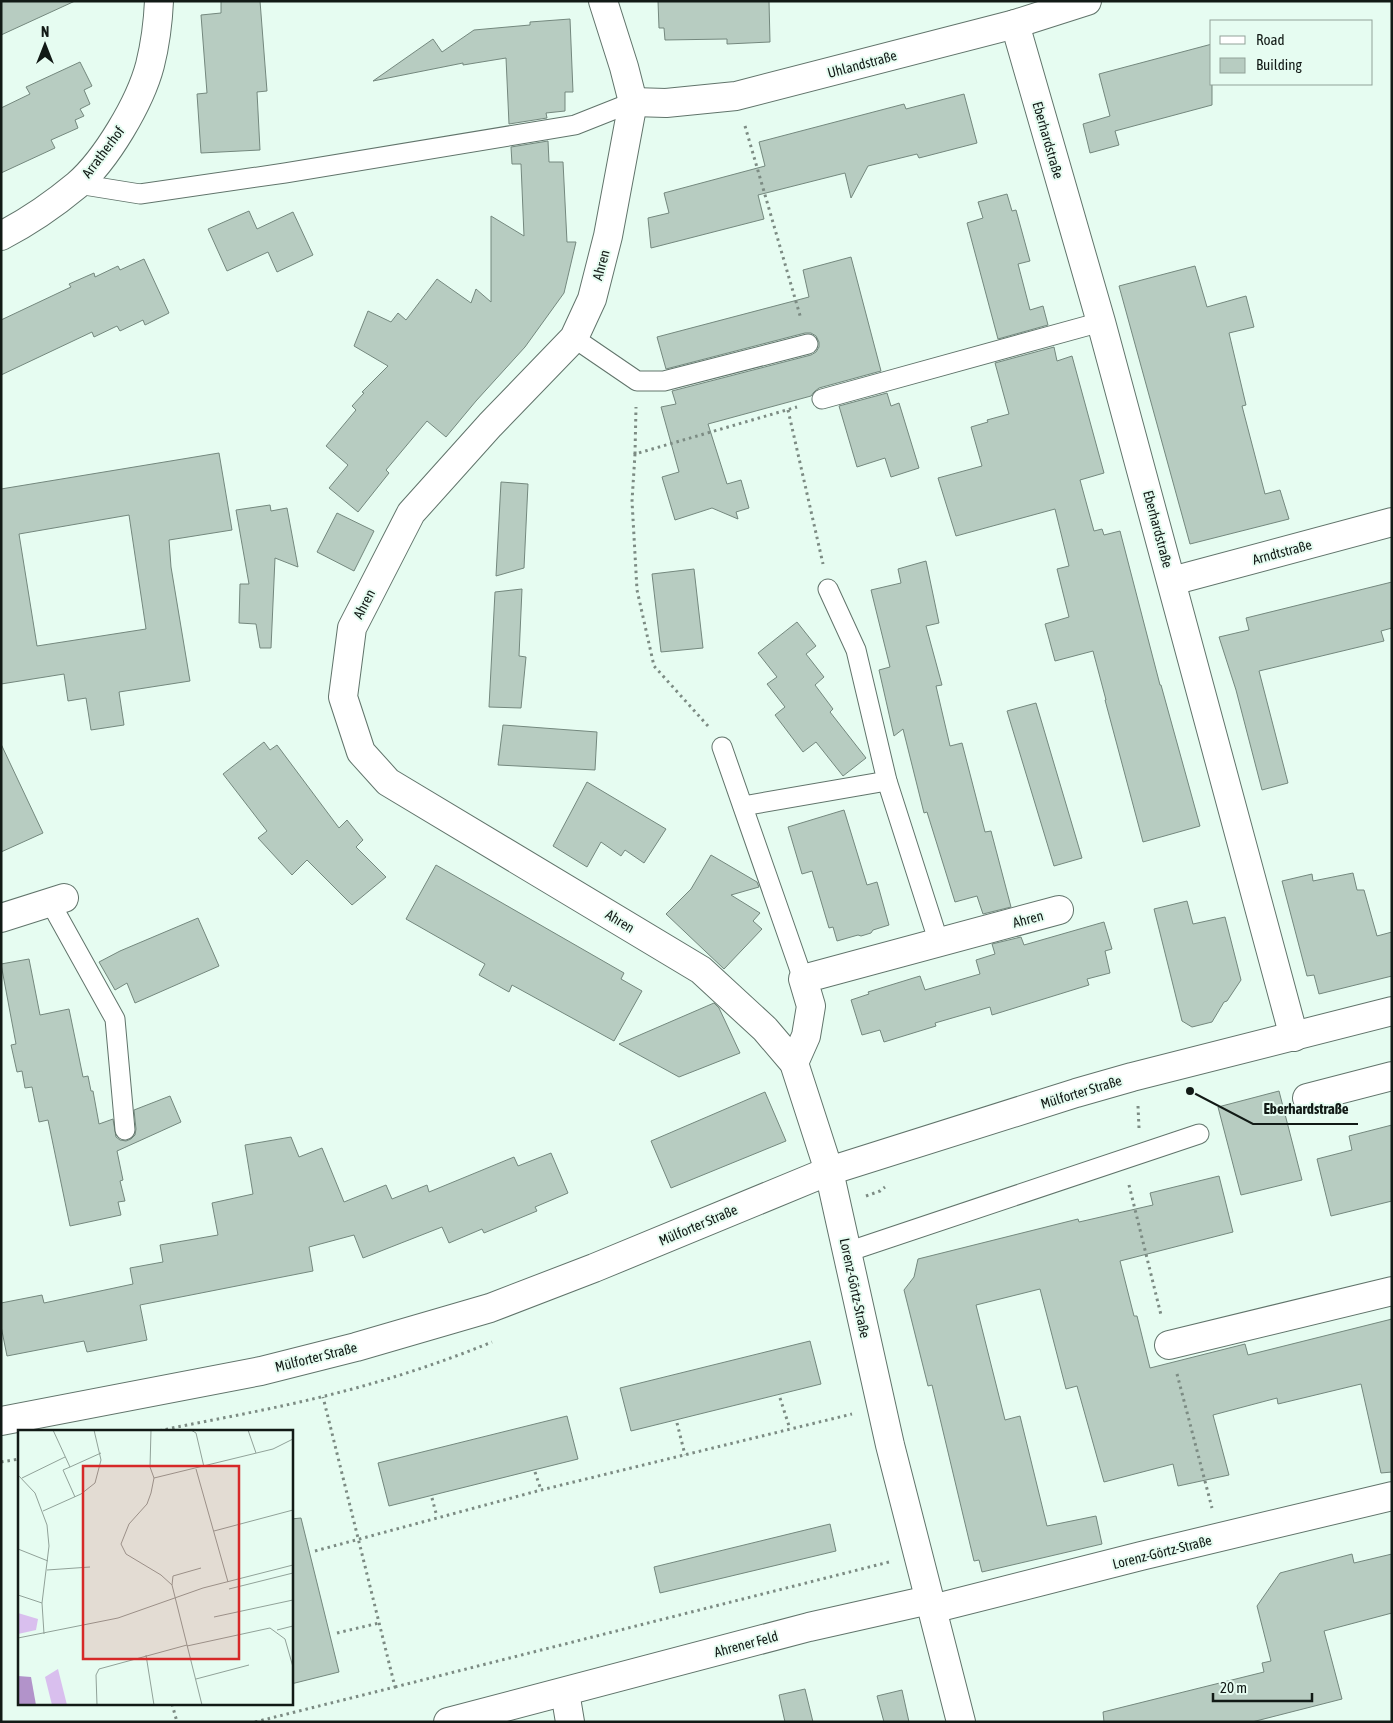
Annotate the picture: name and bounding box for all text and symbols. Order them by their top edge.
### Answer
north arrow [20,20,70,70]
legend [1210,20,1373,85]
text: N [41,24,49,40]
text: Road [1256,31,1285,48]
street label: Uhlandstraße [826,47,898,81]
text: Building [1256,56,1302,73]
street label: Eberhardstraße [1029,100,1067,180]
street label: Arratherhof [79,123,127,181]
street label: Ahren [589,248,613,282]
street label: Eberhardstraße [1140,489,1176,569]
street label: Arndtstraße [1251,536,1313,568]
street label: Ahren [350,587,378,621]
street label: Ahren [603,906,637,936]
street label: Ahren [1011,907,1045,931]
street label: Mülforter Straße [1039,1072,1123,1112]
callout: Eberhardstraße [1253,1094,1358,1124]
text: Eberhardstraße [1263,1100,1349,1117]
street label: Mülforter Straße [656,1201,740,1249]
street label: Lorenz-Görtz-Straße [837,1237,873,1339]
street label: Mülforter Straße [273,1339,359,1375]
inset map [18,1430,292,1706]
street label: Lorenz-Görtz-Straße [1111,1532,1213,1572]
street label: Ahrener Feld [712,1628,780,1660]
scale bar [1213,1670,1312,1702]
text: 20 m [1220,1679,1247,1696]

